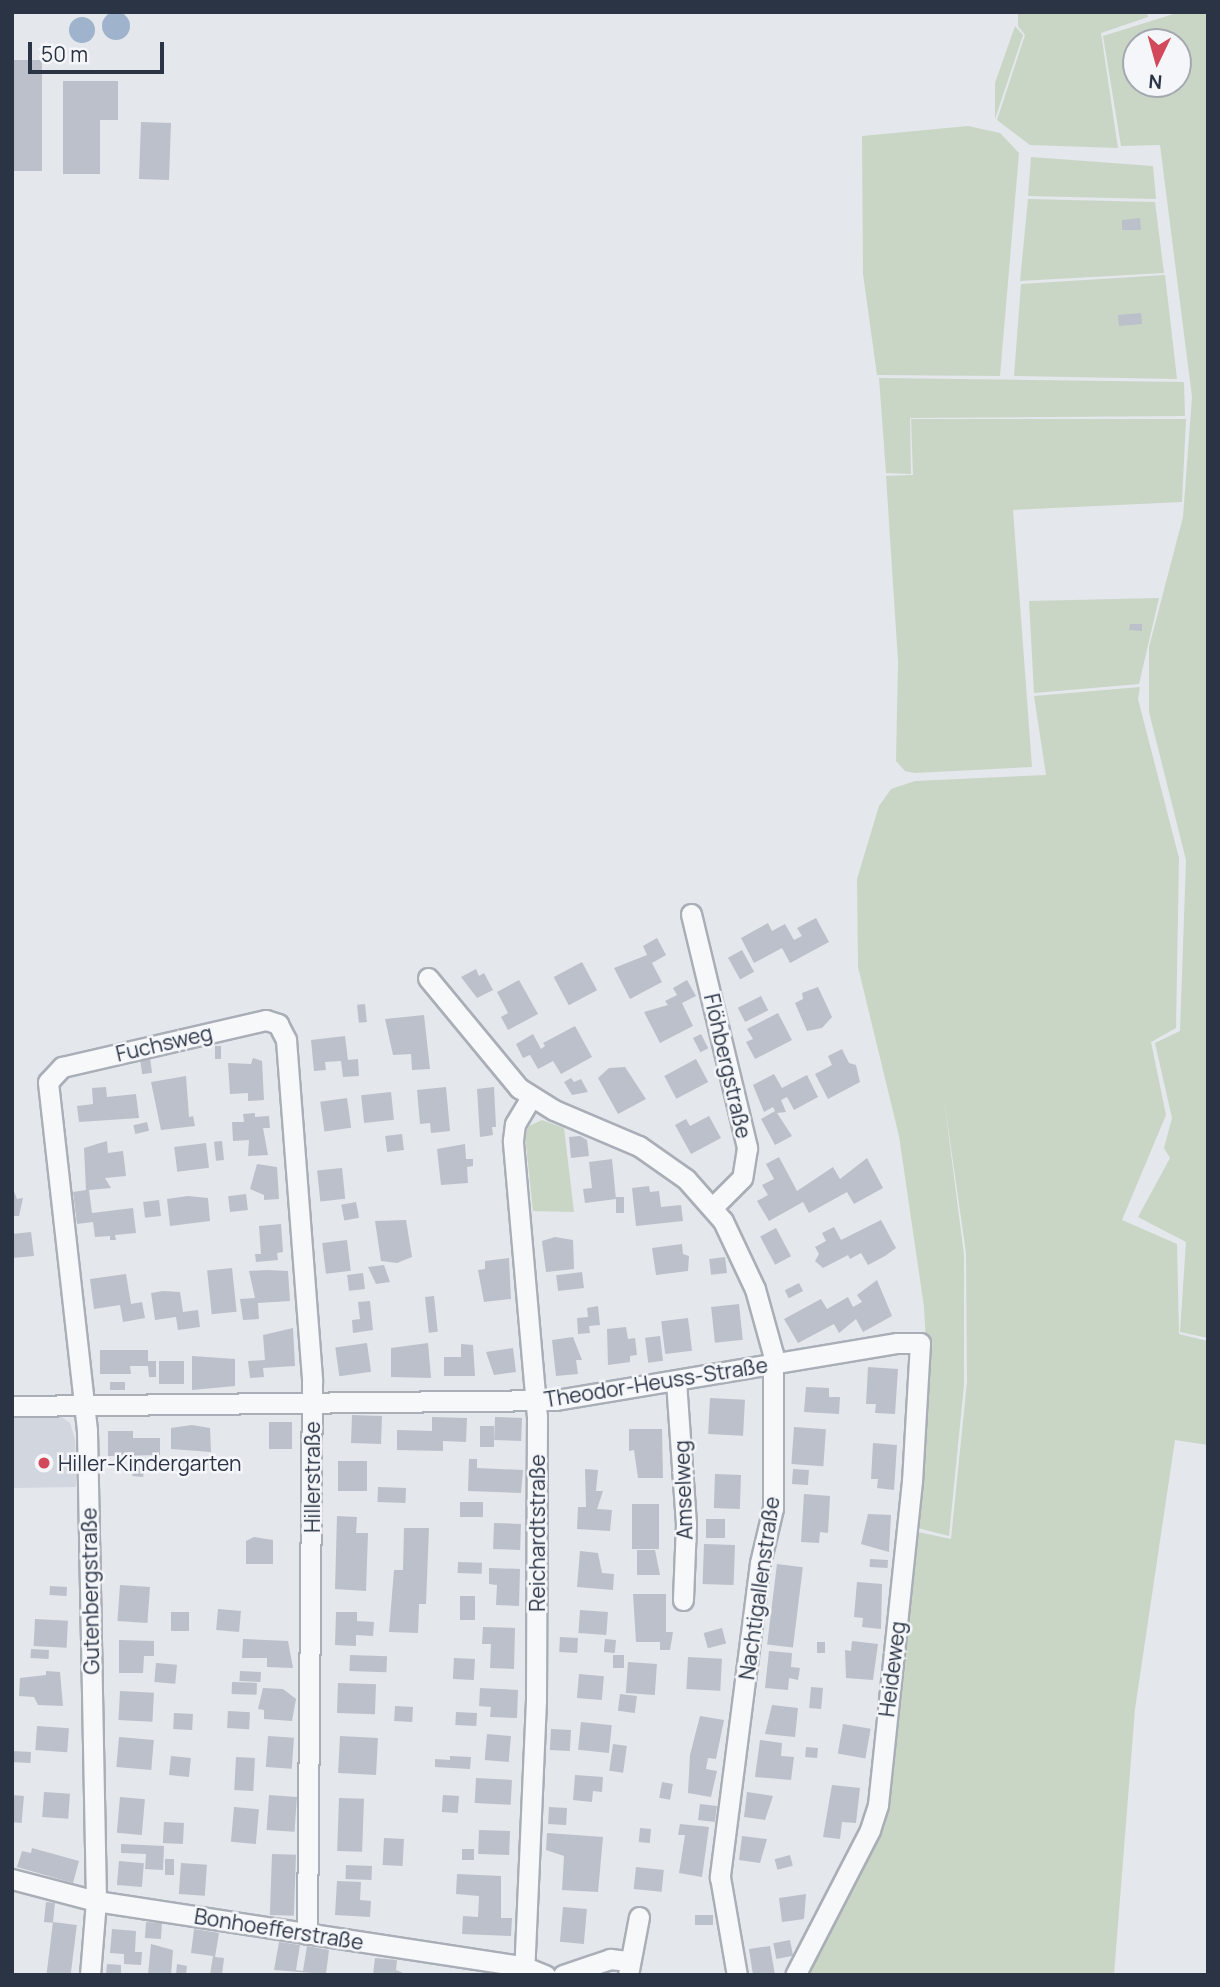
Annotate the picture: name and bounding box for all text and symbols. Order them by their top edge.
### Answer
scale bar [32,28,168,72]
north arrow [1122,28,1192,98]
text: 50 m [41,40,88,68]
text: N [1147,68,1163,95]
street label: Flöhbergstraße [699,991,757,1141]
street label: Fuchsweg [113,1020,215,1066]
street label: Theodor-Heuss-Straße [542,1352,770,1412]
street label: Hillerstraße [299,1421,325,1533]
street label: Amselweg [669,1440,697,1540]
place label: Hiller-Kindergarten [58,1450,241,1476]
street label: Reichardtstraße [524,1454,550,1612]
marker: Hiller-Kindergarten [36,1455,52,1471]
street label: Nachtigallenstraße [734,1495,784,1681]
street label: Gutenbergstraße [76,1507,104,1675]
street label: Heideweg [874,1620,910,1718]
street label: Bonhoefferstraße [193,1903,365,1955]

